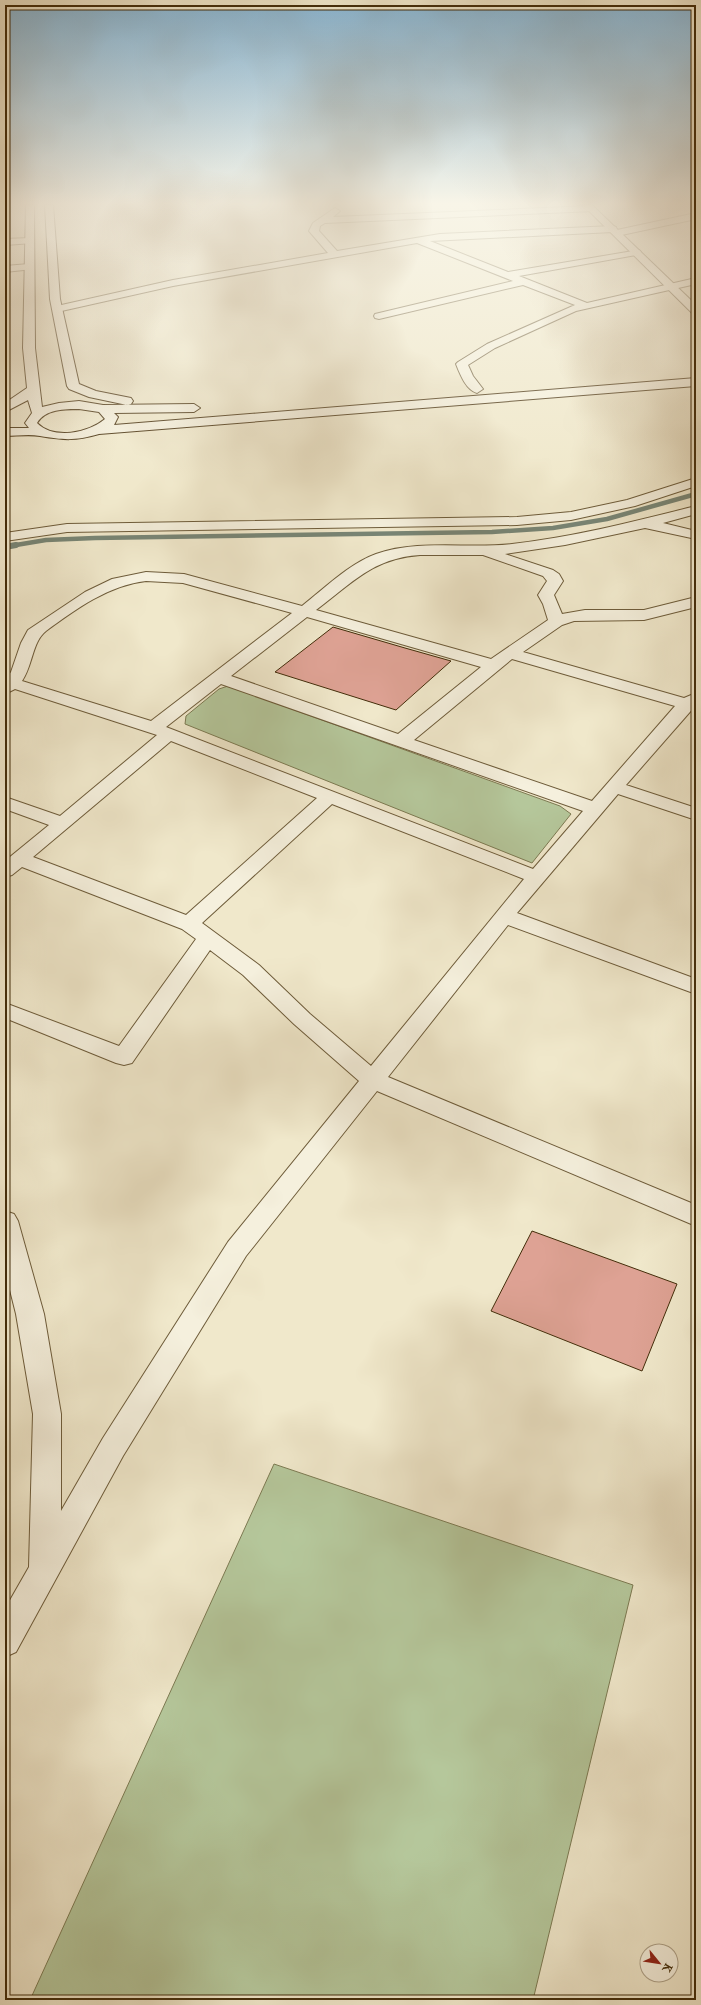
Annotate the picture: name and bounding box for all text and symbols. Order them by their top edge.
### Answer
north arrow [639,1943,679,1983]
text: K [659,1961,675,1975]

